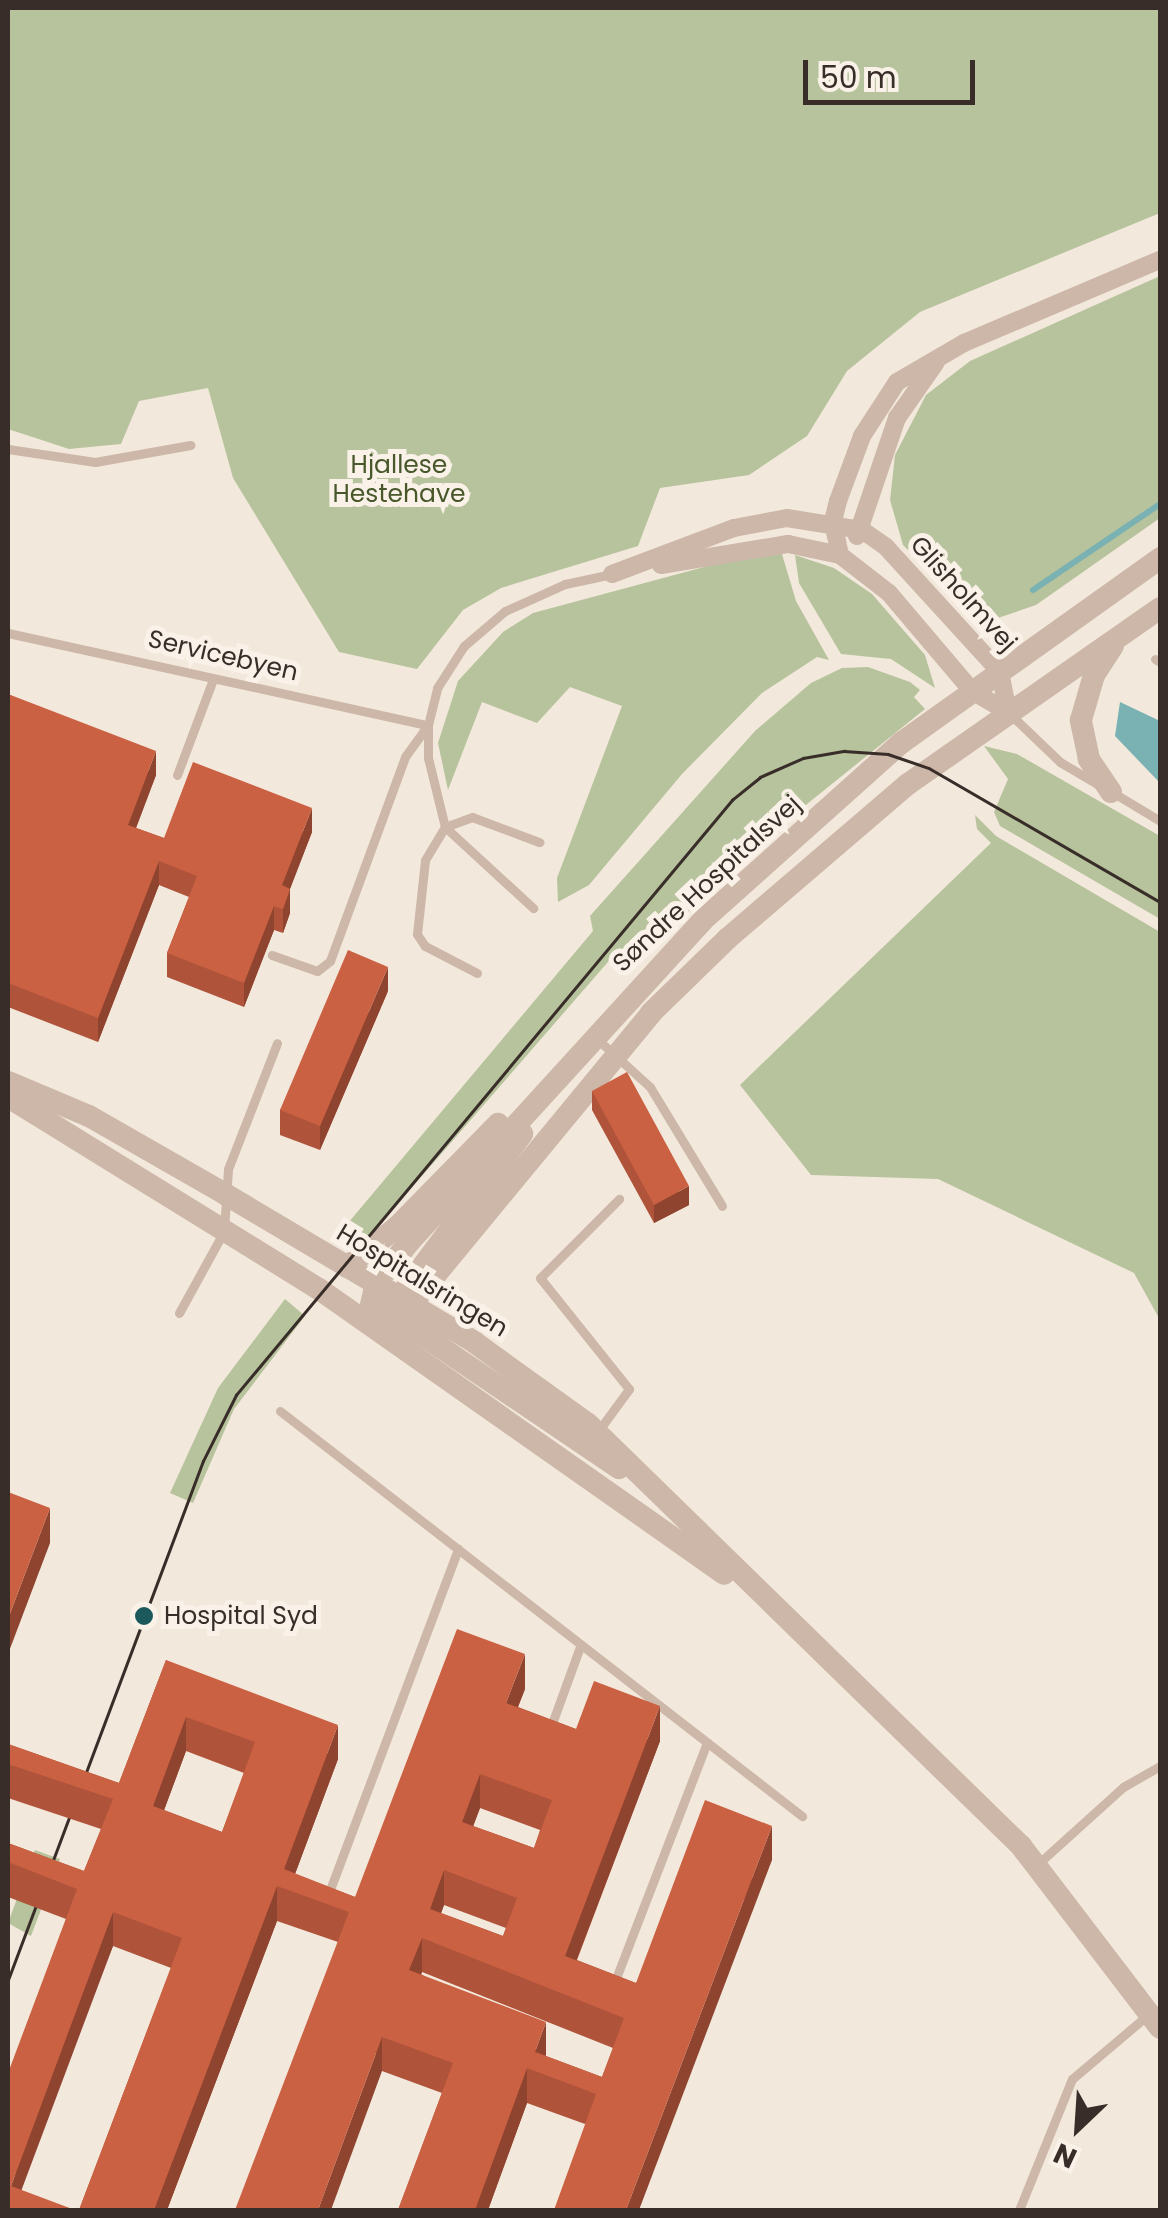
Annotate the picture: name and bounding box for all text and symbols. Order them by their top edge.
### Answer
scale bar [808,40,980,102]
text: 50 m [820,56,897,99]
park label: Hjallese Hestehave [333,451,465,510]
street label: Glisholmvej [904,530,1022,658]
street label: Servicebyen [145,624,301,688]
street label: Søndre Hospitalsvej [607,789,807,979]
street label: Hospitalsringen [331,1218,513,1344]
place label: Hospital Syd [164,1601,318,1631]
marker: Hospital Syd [133,1605,155,1627]
north arrow [1028,2078,1128,2178]
text: N [1047,2134,1083,2178]

